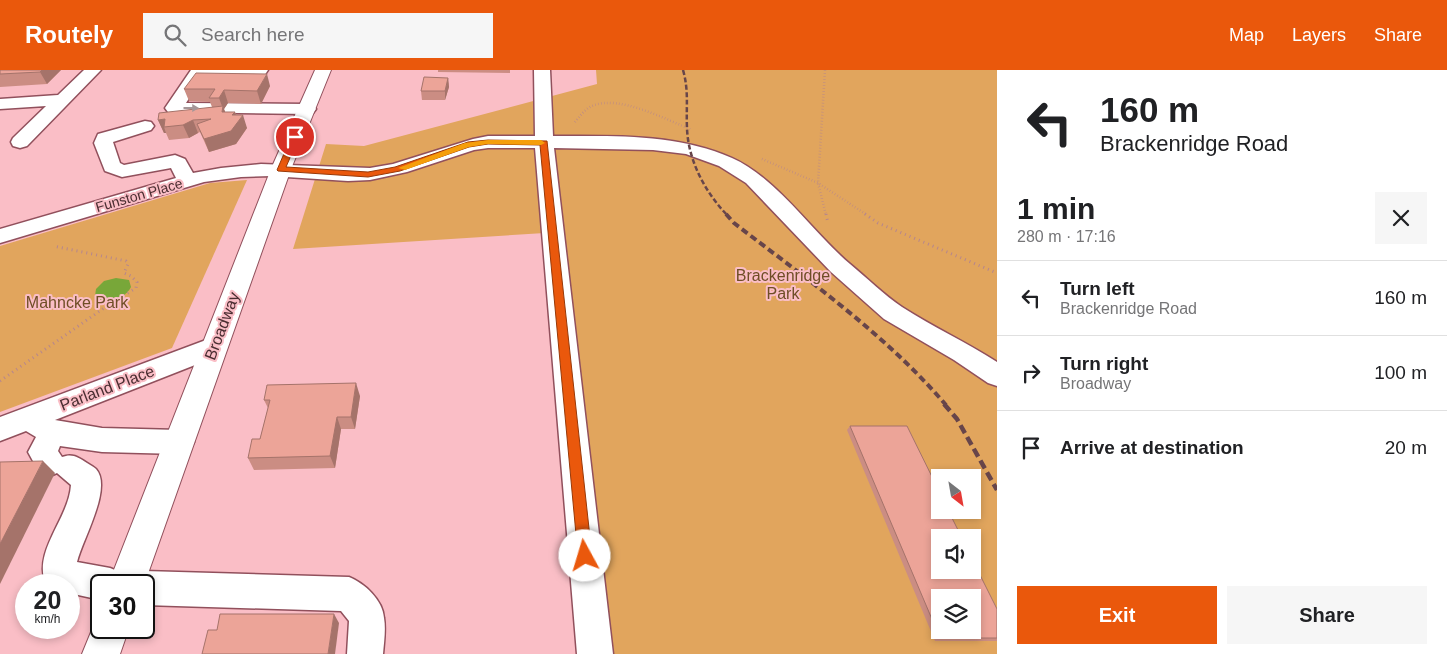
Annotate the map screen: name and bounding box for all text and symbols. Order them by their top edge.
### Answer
search box [143,13,493,58]
text: Routely [25,21,113,48]
icon: search [161,21,189,49]
text: Search here [201,24,305,45]
text: Map [1229,25,1264,45]
text: Layers [1292,25,1346,45]
text: Share [1374,25,1422,45]
icon: left [1017,90,1082,155]
text: 160 m [1100,90,1199,129]
one-way arrow [184,104,200,112]
pin [274,116,316,158]
icon: arrive [281,123,309,151]
text: Brackenridge Road [1100,131,1288,156]
street label: Funston Place [94,175,184,215]
text: 1 min [1017,192,1095,225]
button: close [1375,192,1427,244]
text: 280 m · 17:16 [1017,228,1116,245]
park label: Brackenridge Park [736,267,830,302]
text: Turn left [1060,278,1135,299]
icon: left [1017,284,1045,312]
text: 160 m [1374,287,1427,308]
street label: Broadway [201,290,243,362]
park label: Mahncke Park [26,294,129,311]
text: Brackenridge Road [1060,300,1197,317]
text: Turn right [1060,353,1148,374]
icon: right [1017,359,1045,387]
street label: Parland Place [57,362,157,414]
text: 100 m [1374,362,1427,383]
text: Broadway [1060,375,1131,392]
icon: arrive [1017,434,1045,462]
text: Arrive at destination [1060,437,1244,458]
text: 20 m [1385,437,1427,458]
north arrow [931,469,981,519]
map controls [931,469,981,639]
position arrow [558,529,610,581]
button: sound [931,529,981,579]
speed limit sign: 30 [90,574,155,639]
text: 20 [34,586,61,614]
button: Exit [1017,586,1217,644]
button: Share [1227,586,1427,644]
button: layers [931,589,981,639]
text: km/h [34,612,61,626]

